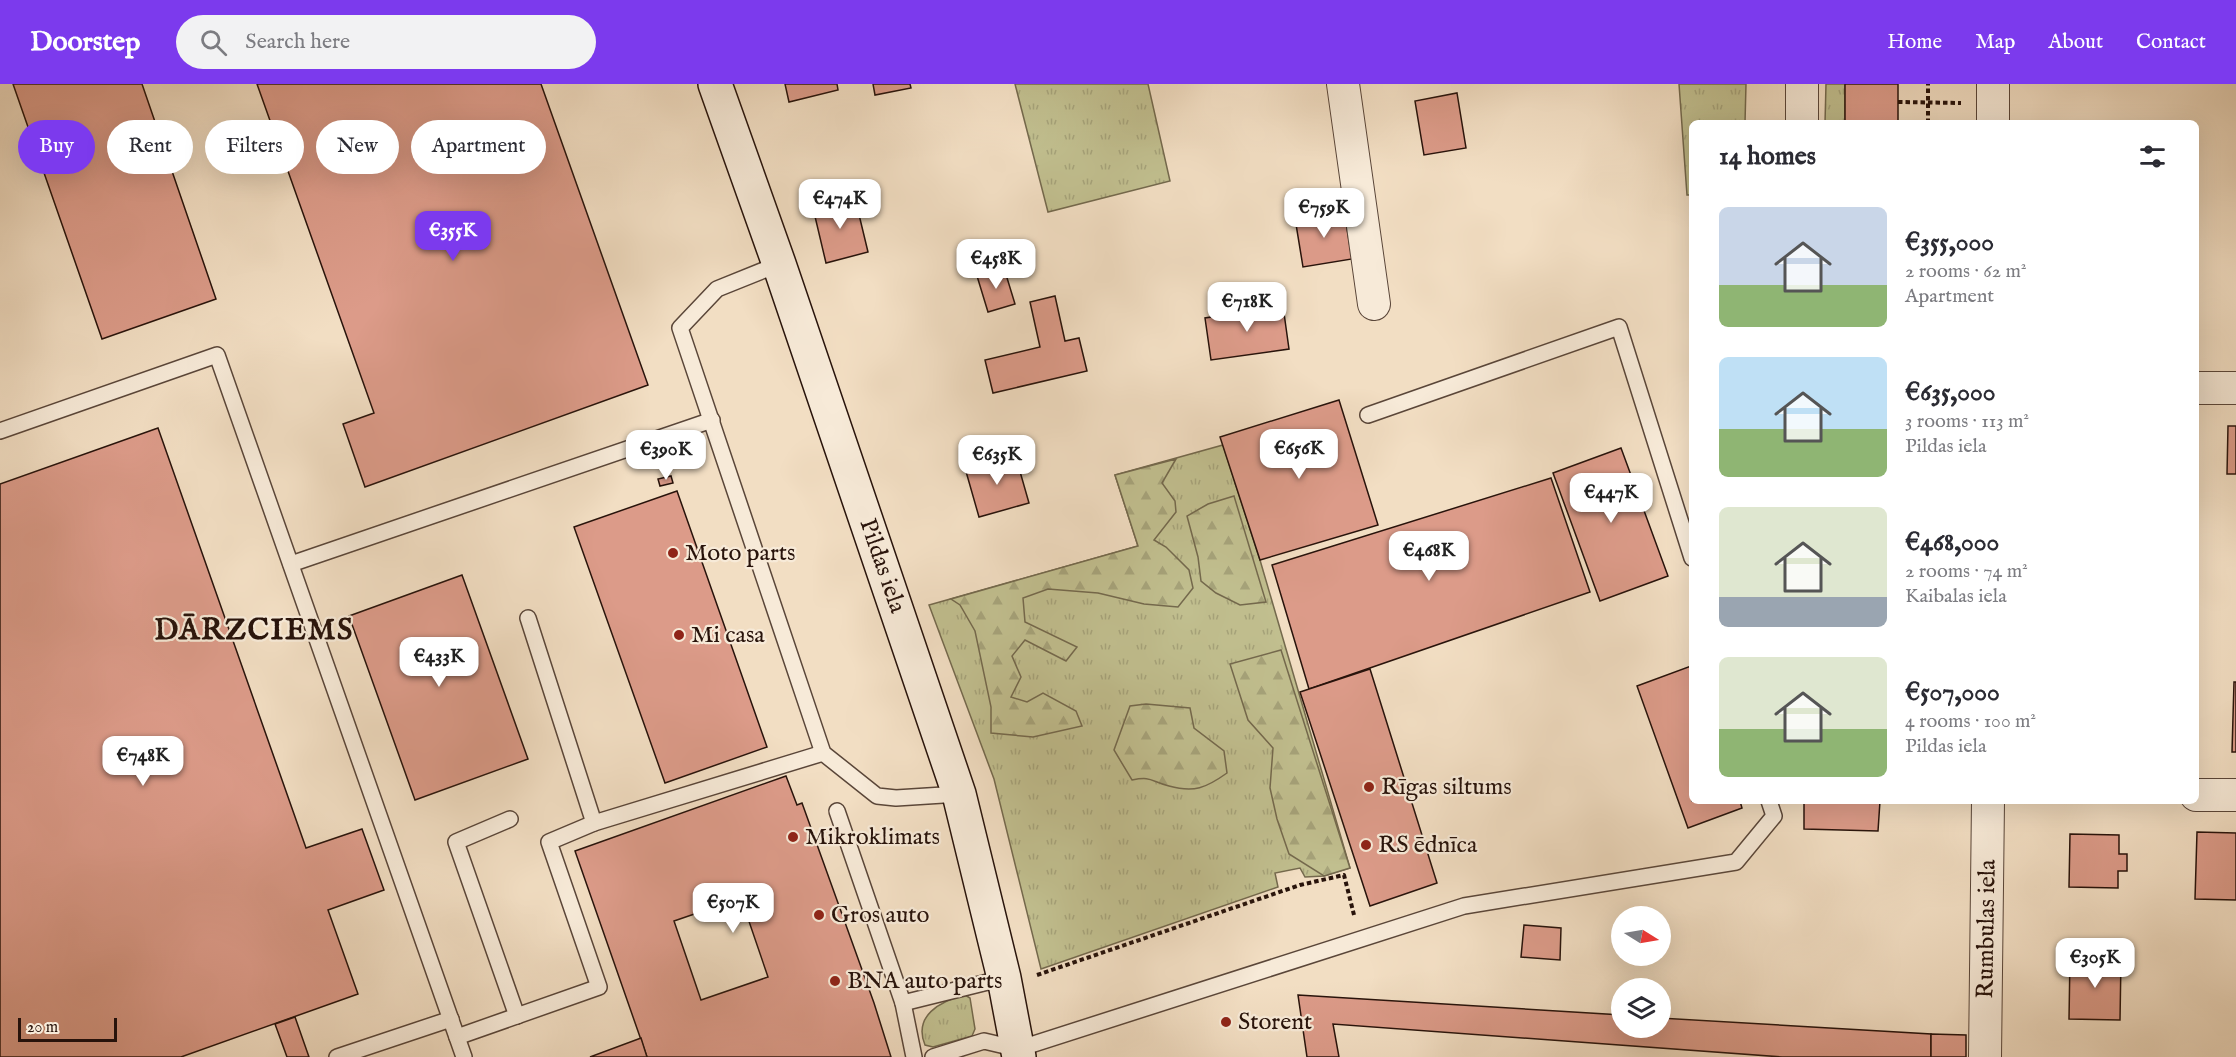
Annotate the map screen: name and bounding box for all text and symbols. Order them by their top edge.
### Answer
search box [176,15,596,69]
text: Doorstep [30,25,140,60]
icon: search [197,26,230,59]
text: Search here [245,28,350,56]
text: Home [1887,29,1942,56]
text: Map [1975,29,2015,56]
text: About [2048,29,2103,56]
text: Contact [2136,29,2206,56]
chip: Buy [18,120,95,174]
chip: Rent [107,120,193,174]
chip: Filters [205,120,304,174]
chip: New [316,120,399,174]
chip: Apartment [411,120,546,174]
text: 14 homes [1719,140,1816,173]
icon: filters [2136,140,2169,173]
pin: €474K [798,179,882,230]
text: €474K [813,186,867,211]
pin: €759K [1282,188,1366,239]
text: €759K [1298,195,1350,220]
pin: €355K [411,211,495,262]
text: €355K [429,218,477,243]
text: €355,000 [1905,226,1994,259]
icon: home [1767,231,1839,303]
pin: €458K [954,239,1038,290]
text: €458K [971,246,1022,271]
text: 2 rooms · 62 m² [1905,259,2027,284]
pin: €718K [1205,282,1289,333]
text: Apartment [1905,284,1994,309]
text: €718K [1222,289,1272,314]
text: €635,000 [1905,376,1996,409]
icon: home [1767,381,1839,453]
text: 3 rooms · 113 m² [1905,409,2029,434]
pin: €656K [1257,429,1341,480]
pin: €390K [624,430,708,481]
text: Pildas iela [1905,434,1987,459]
pin: €635K [955,435,1039,486]
text: €656K [1274,436,1324,461]
text: €390K [640,437,692,462]
text: €635K [972,442,1022,467]
pin: €447K [1569,473,1653,524]
text: €447K [1584,480,1638,505]
street label: Pildas iela [851,515,913,618]
text: €468,000 [1905,526,1999,559]
pin: €468K [1387,531,1471,582]
icon: home [1767,531,1839,603]
place label: Moto parts [685,538,795,569]
text: €468K [1403,538,1455,563]
marker: Moto parts [666,546,680,560]
text: 2 rooms · 74 m² [1905,559,2028,584]
text: Kaibalas iela [1905,584,2007,609]
district label: DĀRZCIEMS [154,612,354,650]
place label: Mi casa [691,620,765,651]
marker: Mi casa [672,628,686,642]
pin: €433K [397,637,481,688]
text: €433K [414,644,464,669]
text: €507,000 [1905,676,2000,709]
icon: home [1767,681,1839,753]
text: 4 rooms · 100 m² [1905,709,2036,734]
text: Pildas iela [1905,734,1987,759]
pin: €748K [101,736,185,787]
text: €748K [116,743,170,768]
place label: Rīgas siltums [1381,772,1512,803]
marker: Rīgas siltums [1362,780,1376,794]
place label: Mikroklimats [805,822,940,853]
marker: Mikroklimats [786,830,800,844]
place label: RS ēdnīca [1378,830,1478,861]
marker: RS ēdnīca [1359,838,1373,852]
street label: Rumbulas iela [1970,859,2004,999]
pin: €507K [691,883,775,934]
text: €507K [707,890,759,915]
place label: Gros auto [831,900,929,931]
north arrow [1611,906,1671,966]
map controls [1611,906,1671,1038]
marker: Gros auto [812,908,826,922]
pin: €305K [2053,938,2137,989]
text: €305K [2070,945,2120,970]
place label: BNA auto parts [847,966,1002,997]
marker: BNA auto parts [828,974,842,988]
button: layers [1611,978,1671,1038]
place label: Storent [1238,1007,1312,1038]
scale bar [18,1015,117,1042]
marker: Storent [1219,1015,1233,1029]
text: 20 m [27,1018,58,1038]

